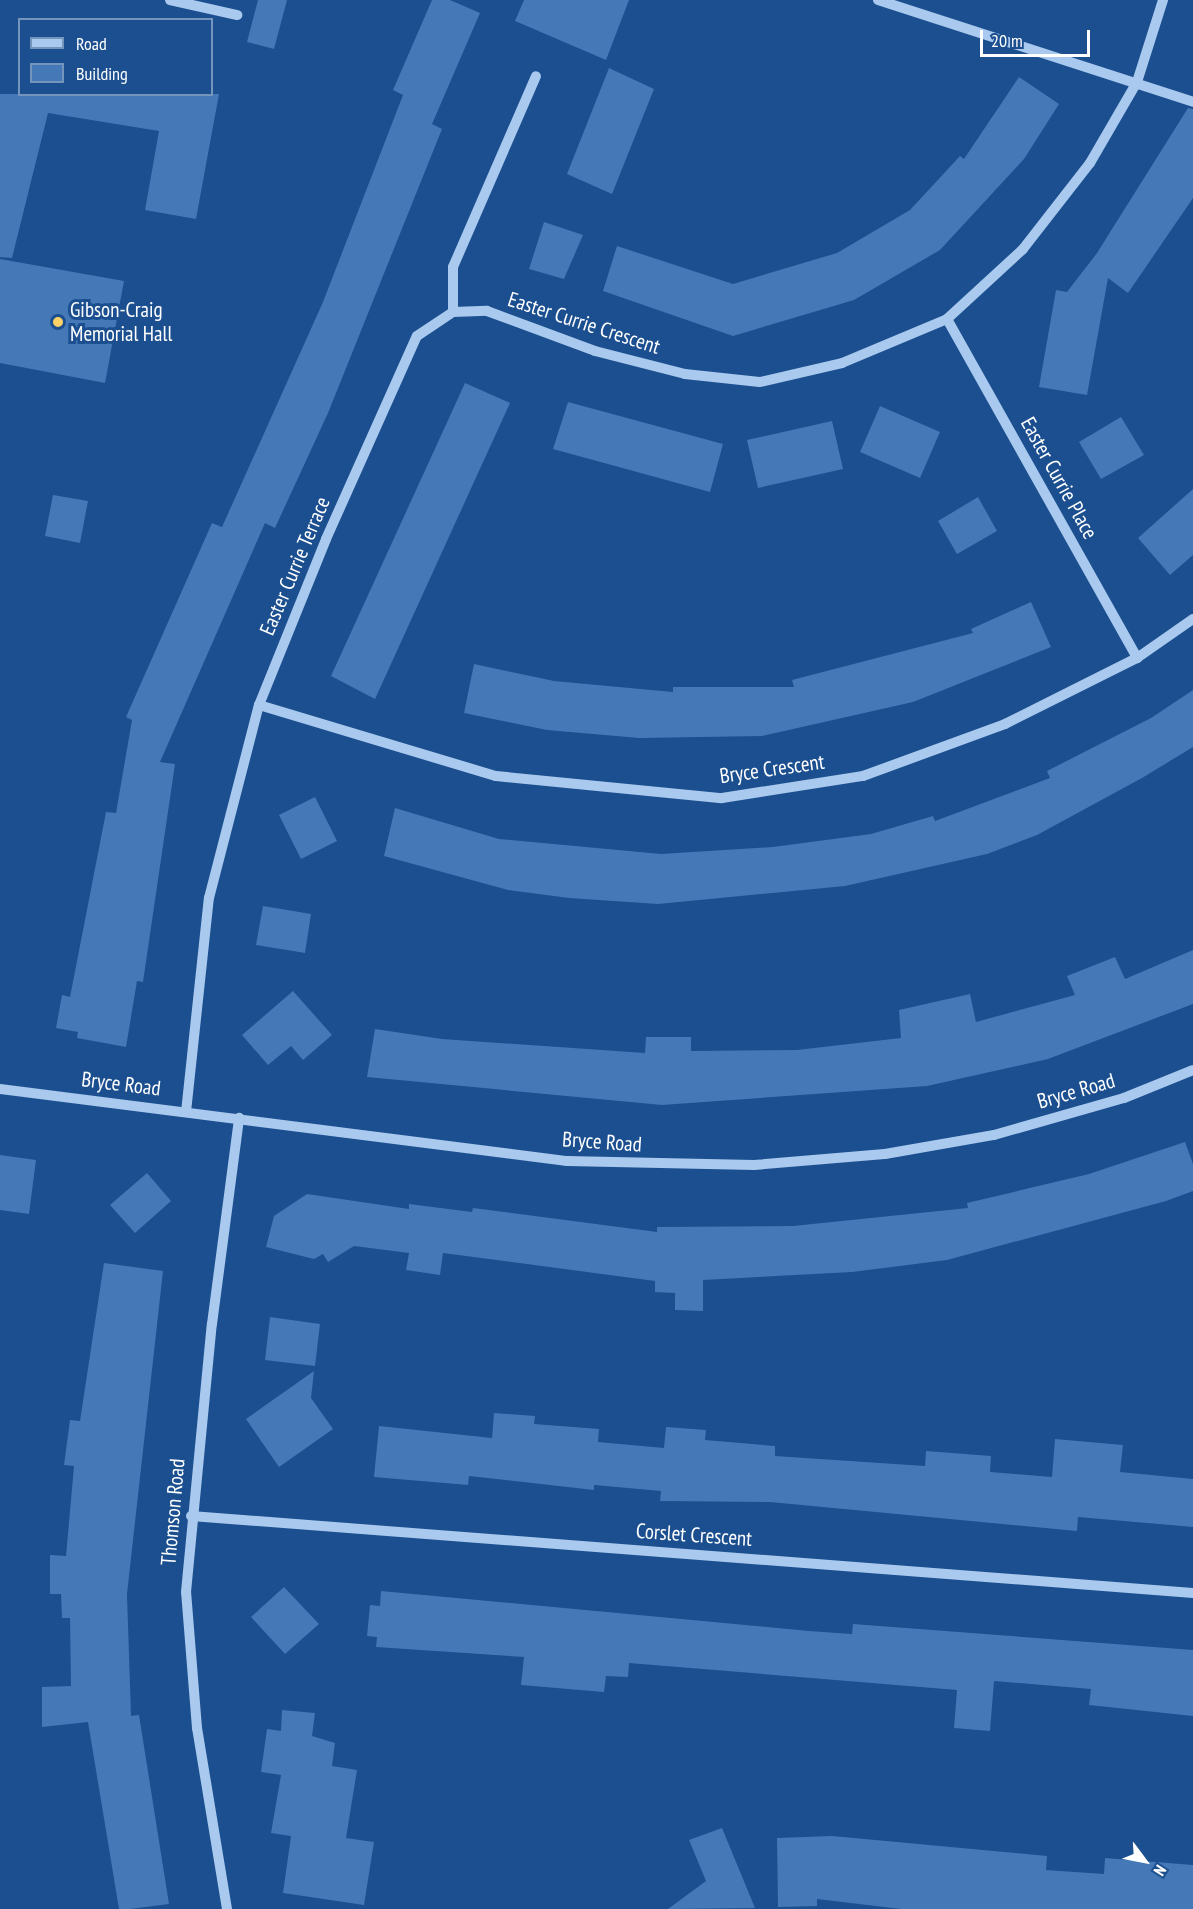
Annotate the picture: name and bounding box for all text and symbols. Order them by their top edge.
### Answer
legend [18,18,213,96]
scale bar [983,18,1092,56]
text: 20 m [991,29,1023,52]
text: Road [76,32,107,55]
text: Building [76,62,128,85]
street label: Easter Currie Crescent [505,287,663,359]
place label: Gibson-Craig Memorial Hall [70,297,172,347]
marker: Gibson-Craig Memorial Hall [51,315,65,329]
street label: Easter Currie Place [1015,413,1103,543]
street label: Easter Currie Terrace [254,493,336,639]
street label: Bryce Crescent [718,749,826,789]
street label: Bryce Road [80,1067,162,1101]
street label: Bryce Road [1034,1068,1118,1114]
street label: Bryce Road [561,1127,643,1157]
street label: Thomson Road [156,1458,190,1566]
street label: Corslet Crescent [635,1518,753,1552]
north arrow [1115,1831,1175,1891]
text: N [1149,1862,1171,1879]

